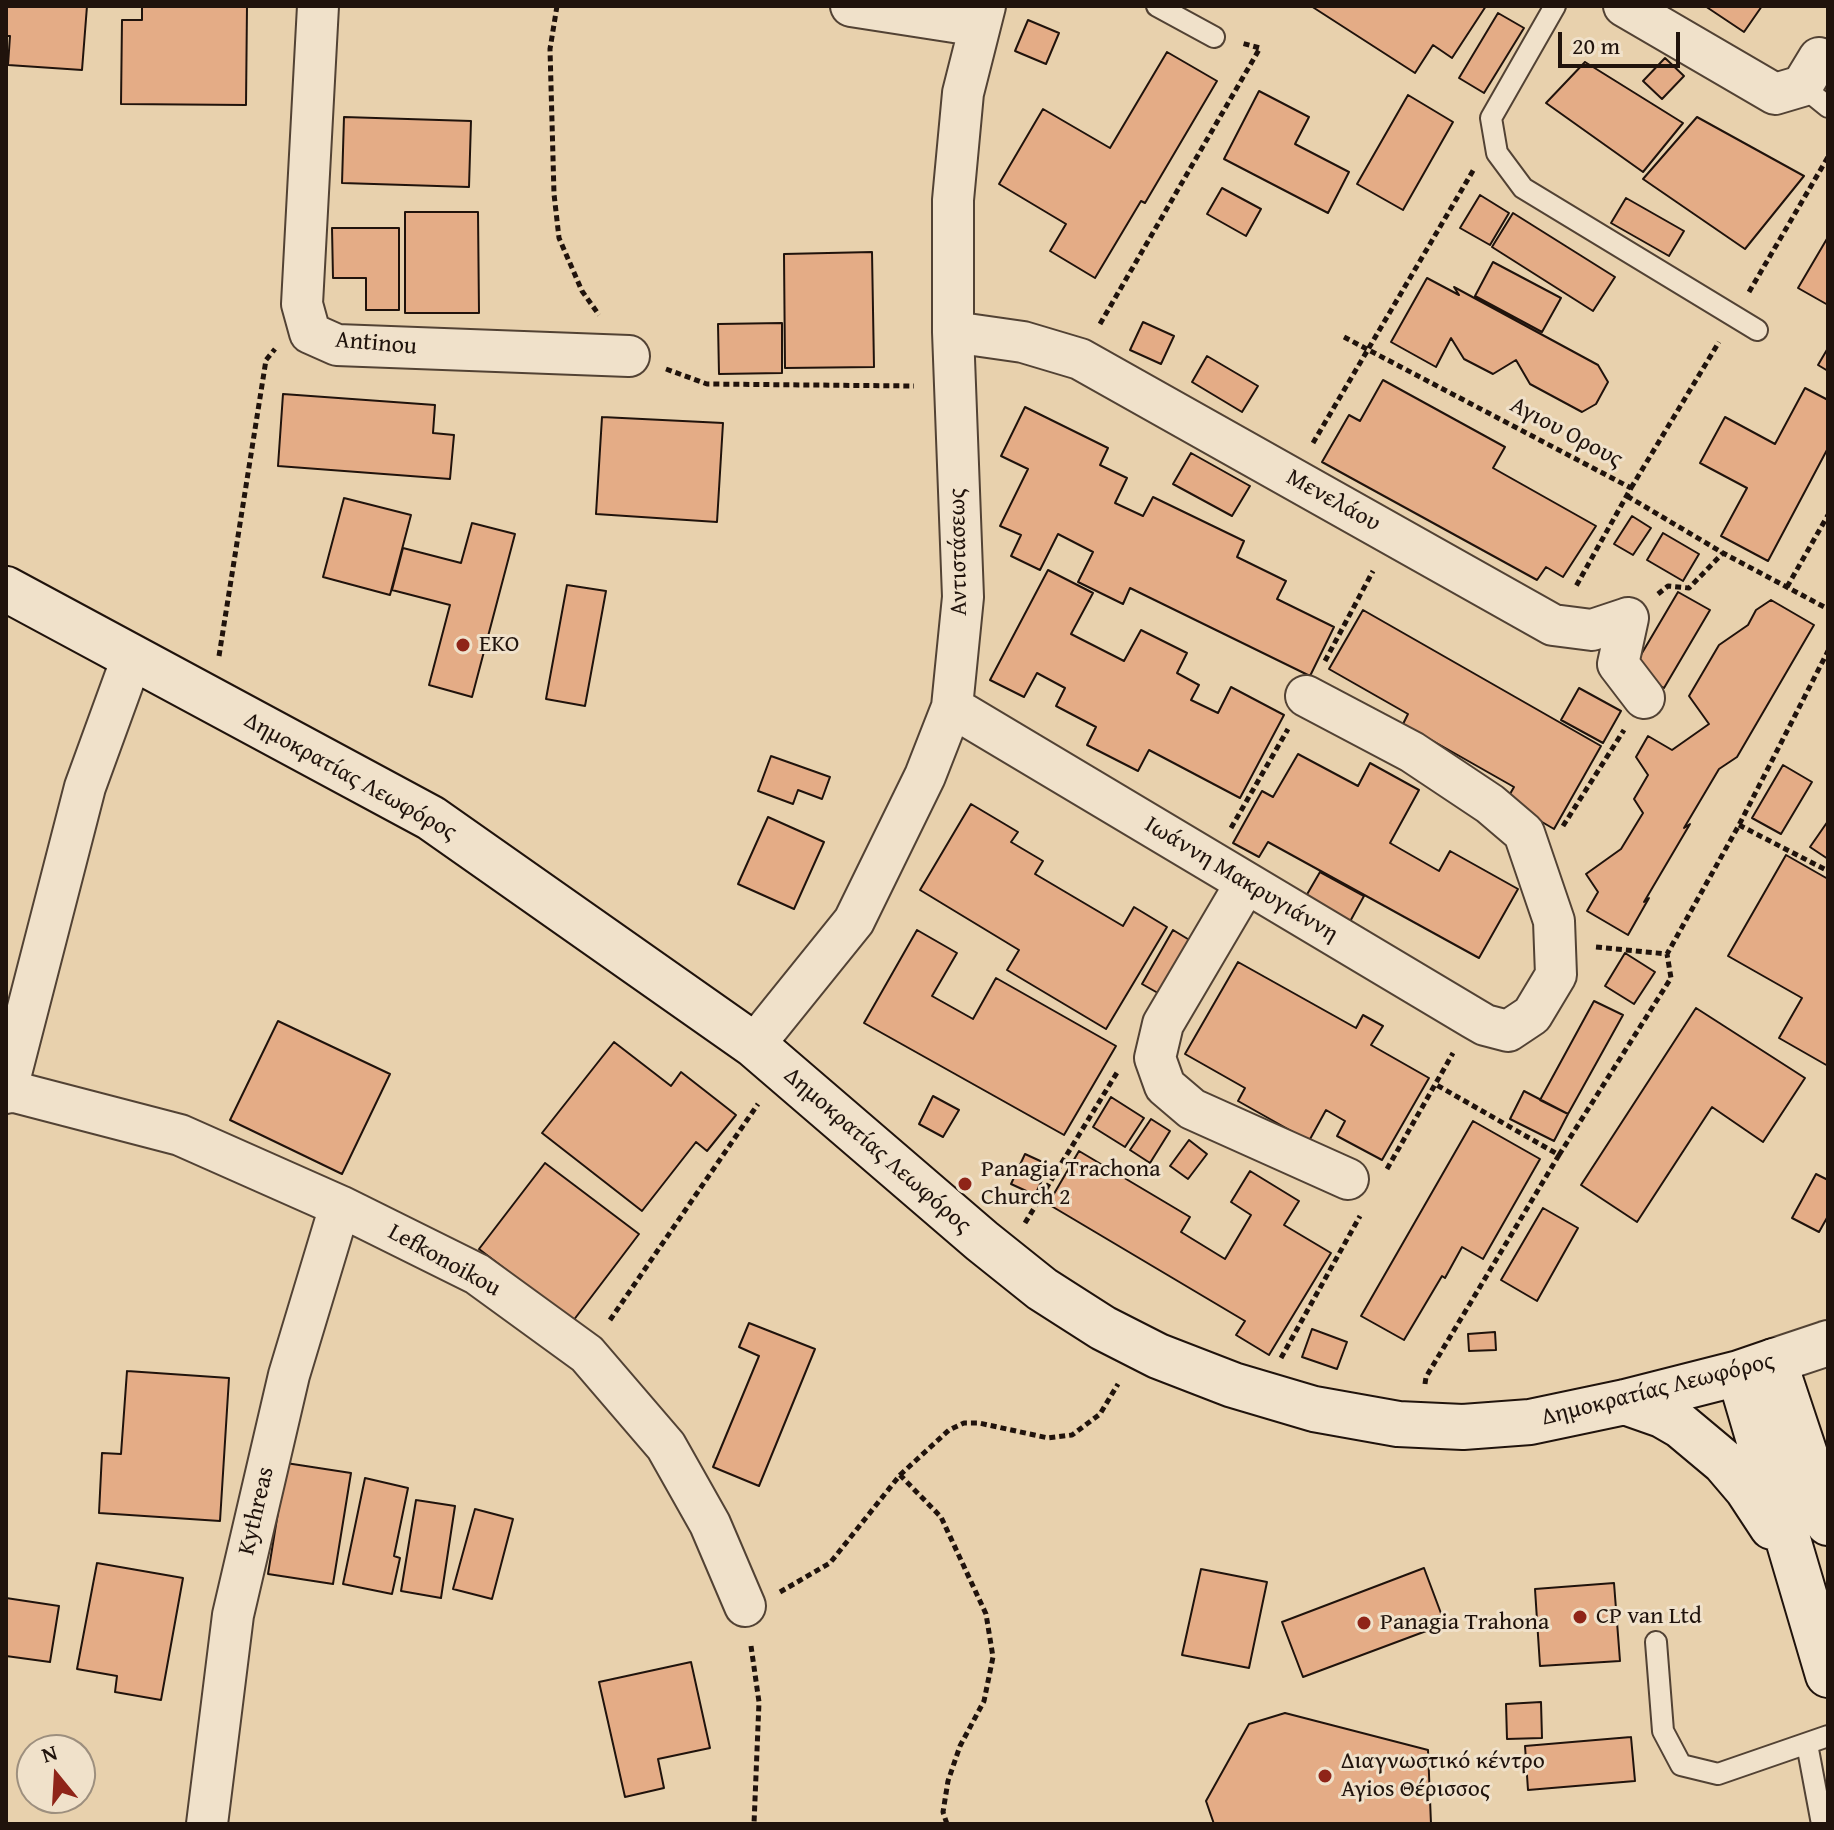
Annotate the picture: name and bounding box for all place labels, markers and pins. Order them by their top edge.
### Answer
place label: EKO [479,631,519,659]
marker: EKO [454,636,472,654]
place label: Panagia Trachona Church 2 [981,1156,1161,1212]
marker: Panagia Trachona Church 2 [956,1175,974,1193]
place label: CP van Ltd [1596,1603,1702,1631]
marker: CP van Ltd [1571,1608,1589,1626]
place label: Panagia Trahona [1380,1609,1549,1637]
marker: Panagia Trahona [1355,1614,1373,1632]
place label: Διαγνωστικό κέντρο Αγios Θέρισσος [1341,1748,1545,1804]
marker: Διαγνωστικό κέντρο Αγios Θέρισσος [1316,1767,1334,1785]

